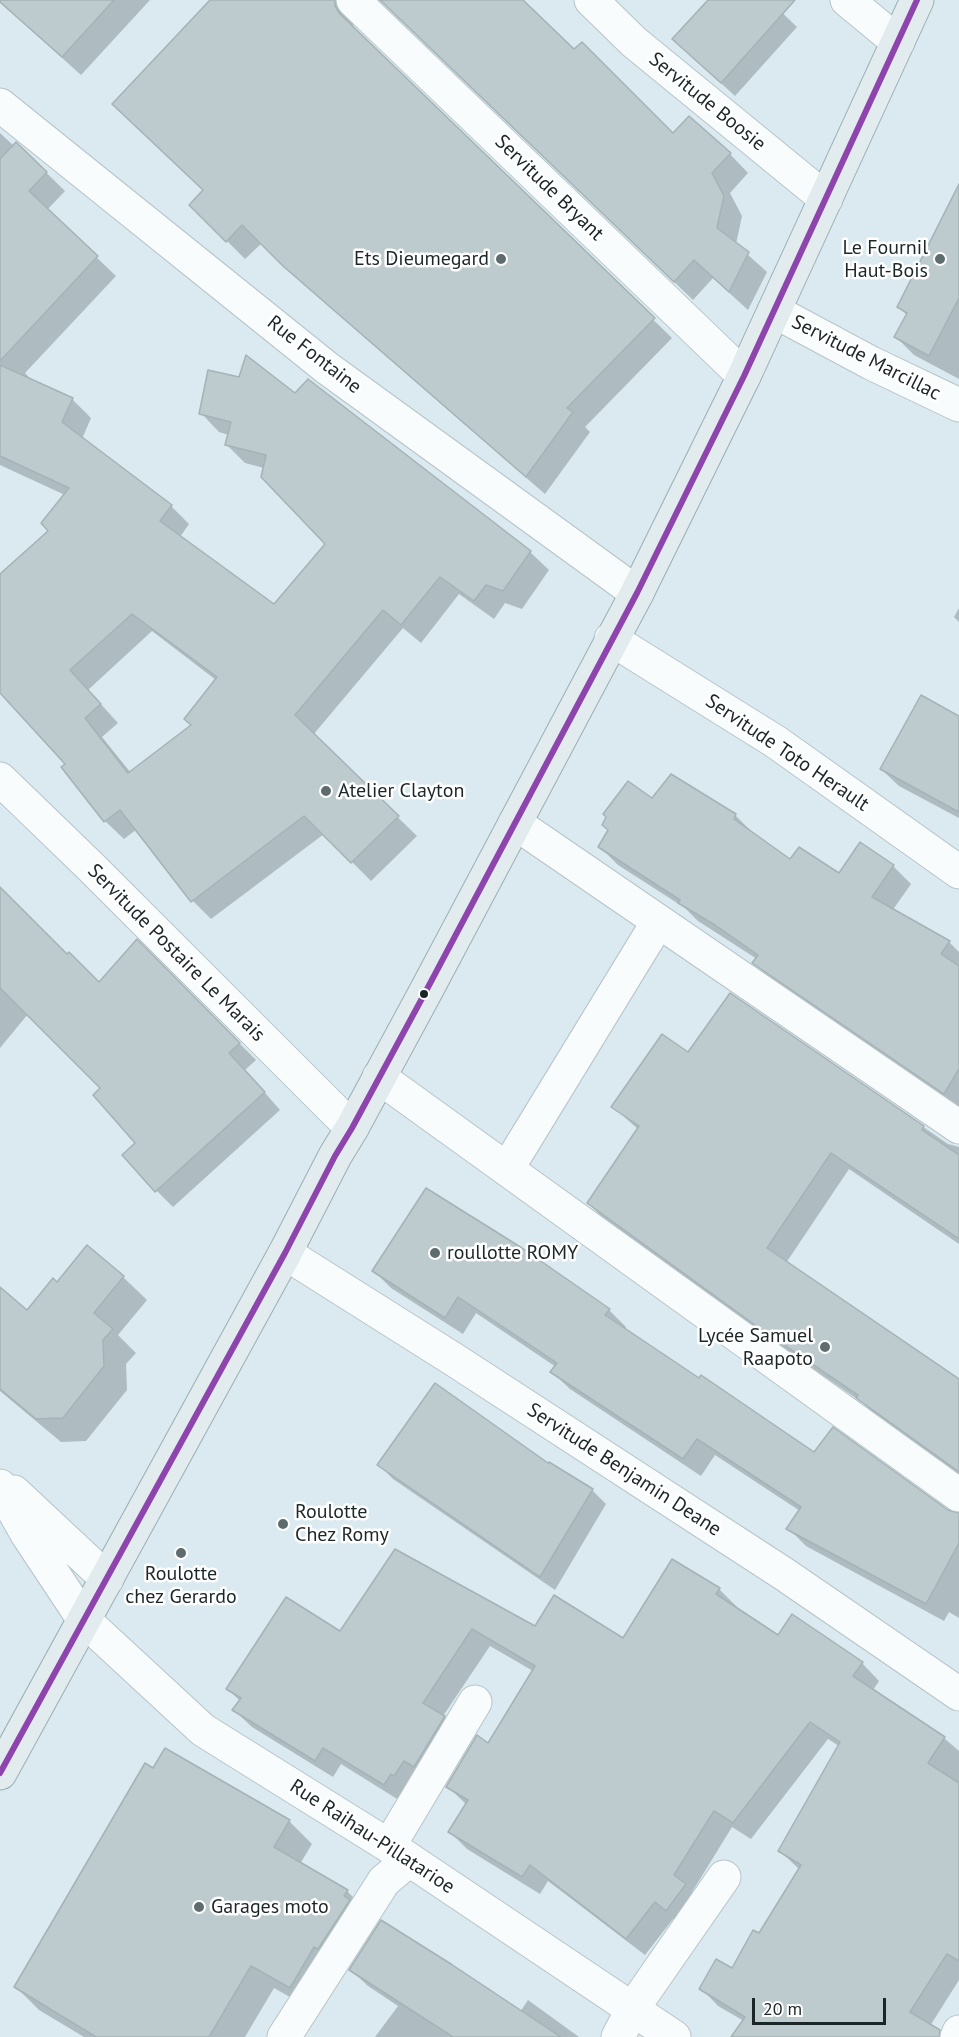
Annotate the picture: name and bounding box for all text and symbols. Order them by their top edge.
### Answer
street label: Servitude Boosie [644,48,770,156]
street label: Servitude Bryant [490,130,608,246]
place label: Le Fournil Haut-Bois [843,236,928,283]
place label: Ets Dieumegard [354,247,489,271]
marker: Ets Dieumegard [494,252,508,266]
marker: Le Fournil Haut-Bois [933,252,947,266]
street label: Servitude Marcillac [788,310,944,406]
street label: Rue Fontaine [262,311,366,399]
street label: Servitude Toto Herault [701,689,873,817]
place label: Atelier Clayton [338,779,464,803]
marker: Atelier Clayton [319,784,333,798]
street label: Servitude Postaire Le Marais [82,859,270,1047]
unlabelled marker [418,988,430,1000]
place label: roullotte ROMY [447,1241,578,1265]
marker: roullotte ROMY [428,1246,442,1260]
place label: Lycée Samuel Raapoto [698,1324,813,1371]
marker: Lycée Samuel Raapoto [818,1340,832,1354]
street label: Servitude Benjamin Deane [522,1398,726,1542]
place label: Roulotte Chez Romy [295,1500,389,1547]
marker: Roulotte Chez Romy [276,1517,290,1531]
marker: Roulotte chez Gerardo [174,1546,188,1560]
place label: Roulotte chez Gerardo [125,1562,237,1609]
street label: Rue Raihau-Pillatarioe [285,1775,459,1899]
place label: Garages moto [211,1895,329,1919]
marker: Garages moto [192,1900,206,1914]
scale bar [755,1986,888,2024]
text: 20 m [763,1997,802,2020]

